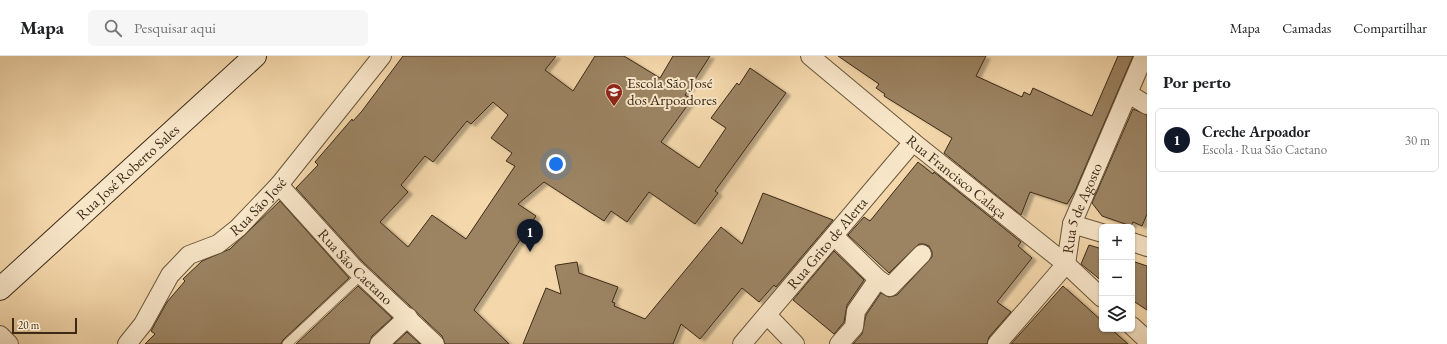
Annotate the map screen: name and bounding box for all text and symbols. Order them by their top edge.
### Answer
search box [88,10,368,46]
text: Mapa [20,15,64,40]
icon: search [102,17,124,39]
text: Pesquisar aqui [134,18,216,37]
text: Mapa [1230,19,1260,37]
text: Camadas [1282,19,1331,37]
text: Compartilhar [1353,19,1427,37]
text: Por perto [1163,71,1231,93]
place label: Escola São José dos Arpoadores [627,73,717,109]
school or university icon: Escola São José dos Arpoadores [604,82,624,107]
street label: Rua José Roberto Sales [72,120,183,224]
text: Creche Arpoador [1202,122,1310,141]
street label: Rua Francisco Calaça [903,131,1011,222]
text: 1 [1174,132,1180,149]
text: 30 m [1405,132,1430,149]
text: Escola · Rua São Caetano [1202,141,1327,158]
your location [546,154,566,174]
street label: Rua 5 de Agosto [1058,160,1106,255]
street label: Rua São José [226,173,290,240]
street label: Rua Grito de Alerta [783,193,871,293]
pin: 1 [517,219,543,252]
street label: Rua São Caetano [314,224,397,309]
map controls [1099,224,1135,332]
button: + [1099,224,1135,260]
button: − [1099,260,1135,296]
button: layers [1099,296,1135,332]
scale bar [12,316,77,335]
text: 20 m [18,318,39,332]

